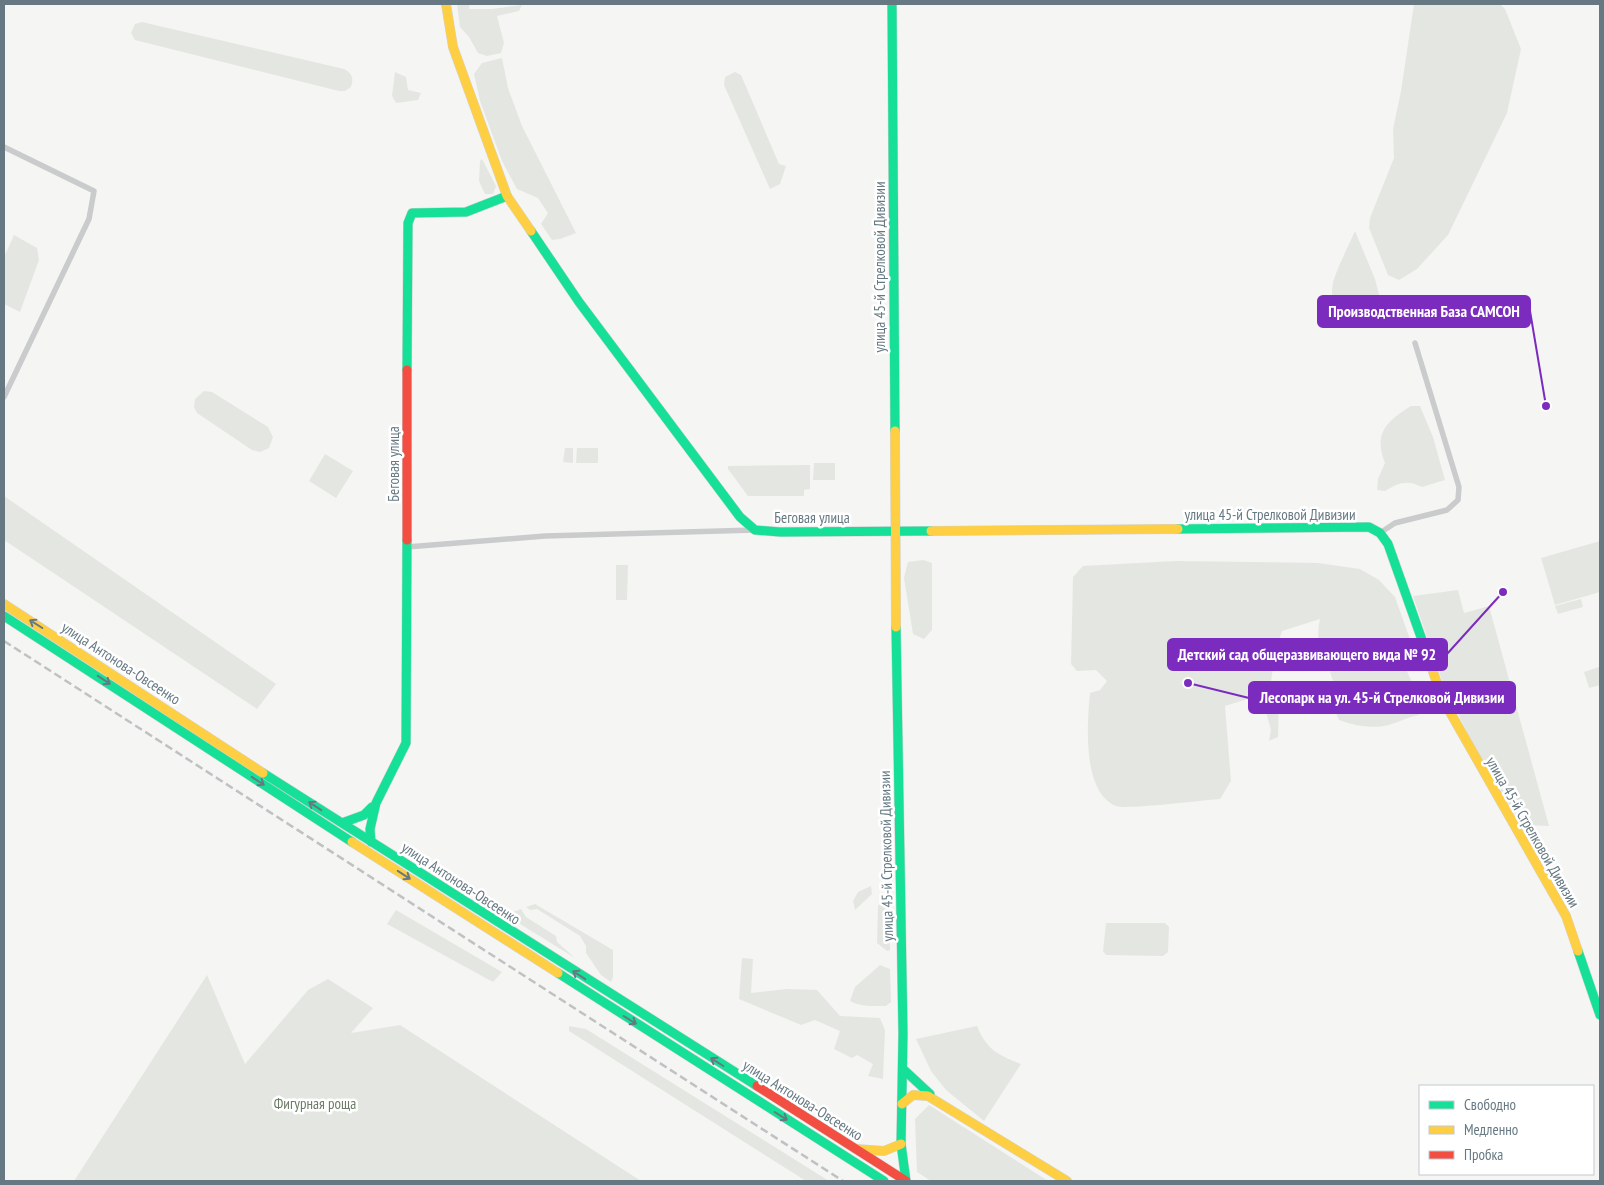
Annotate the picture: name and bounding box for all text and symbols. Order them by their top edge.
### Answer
street label: улица 45-й Стрелковой Дивизии [870,181,889,353]
callout: Производственная База САМСОН [1318,296,1530,327]
text: Производственная База САМСОН [1328,301,1520,321]
street label: Беговая улица [384,426,403,502]
street label: улица 45-й Стрелковой Дивизии [1184,505,1356,524]
street label: Беговая улица [774,508,850,527]
street label: улица Антонова-Овсеенко [58,617,184,709]
one-way arrow [30,619,44,629]
callout: Детский сад общеразвивающего вида № 92 [1168,639,1447,670]
text: Детский сад общеразвивающего вида № 92 [1178,644,1436,664]
one-way arrow [97,675,111,686]
callout: Лесопарк на ул. 45-й Стрелковой Дивизии [1249,682,1515,713]
text: Лесопарк на ул. 45-й Стрелковой Дивизии [1259,687,1504,707]
street label: улица 45-й Стрелковой Дивизии [1482,753,1584,911]
street label: улица 45-й Стрелковой Дивизии [875,770,897,942]
one-way arrow [250,776,264,786]
one-way arrow [308,801,322,811]
street label: улица Антонова-Овсеенко [398,837,524,929]
one-way arrow [397,871,411,881]
one-way arrow [573,970,587,980]
one-way arrow [622,1015,636,1025]
street label: улица Антонова-Овсеенко [739,1055,867,1145]
one-way arrow [710,1057,724,1067]
legend [1419,1085,1594,1175]
park label: Фигурная роща [274,1094,356,1113]
text: Свободно [1464,1095,1516,1114]
one-way arrow [774,1111,788,1121]
text: Медленно [1464,1120,1518,1139]
text: Пробка [1464,1145,1503,1164]

